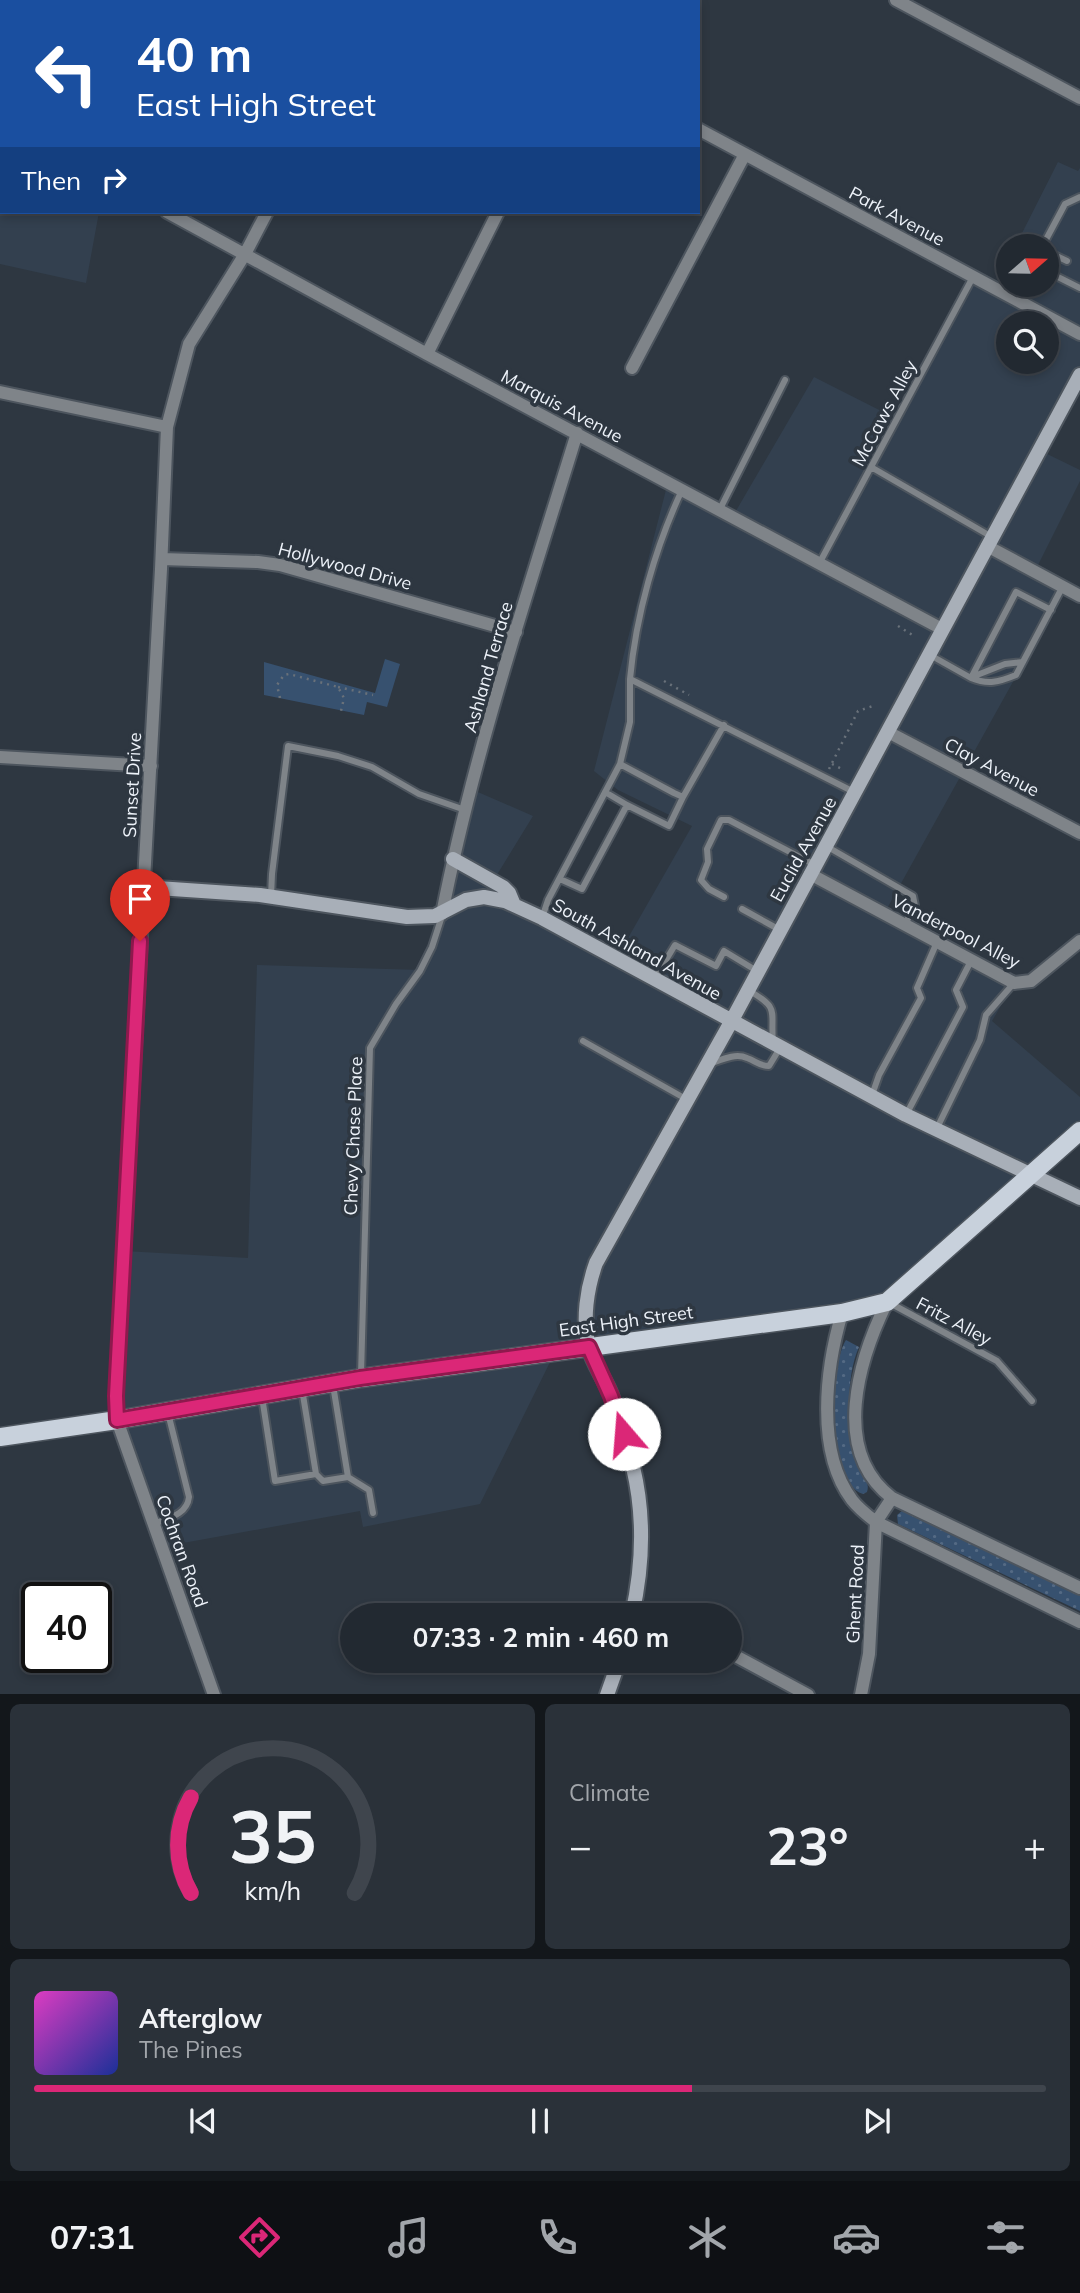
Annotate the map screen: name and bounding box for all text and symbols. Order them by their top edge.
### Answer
text: 40 m [136,23,252,84]
icon: left [21,28,112,119]
text: East High Street [136,84,376,124]
icon: right [95,161,133,199]
text: Then [21,164,81,197]
street label: Park Avenue [845,181,949,251]
north arrow [996,234,1059,298]
map controls [996,234,1059,374]
button: search [996,311,1059,374]
street label: McCaws Alley [846,355,922,470]
street label: Marquis Avenue [497,364,627,448]
street label: Hollywood Drive [276,537,414,595]
street label: Ashland Terrace [458,599,518,735]
street label: Sunset Drive [118,732,146,838]
street label: Clay Avenue [941,732,1043,802]
street label: Euclid Avenue [765,792,841,906]
pin [110,869,170,941]
icon: arrive [121,880,159,918]
street label: Vanderpool Alley [888,889,1025,974]
street label: South Ashland Avenue [548,893,726,1005]
street label: Chevy Chase Place [339,1056,367,1216]
street label: Fritz Alley [912,1292,996,1351]
street label: East High Street [558,1300,694,1342]
position arrow [587,1397,661,1471]
street label: Cochran Road [151,1492,213,1610]
street label: Ghent Road [841,1544,869,1644]
speed limit sign: 40 [21,1582,112,1673]
text: 07:33 · 2 min · 460 m [413,1621,669,1654]
text: Climate [569,1778,650,1807]
text: 35 [229,1790,316,1881]
text: 23° [766,1813,849,1878]
text: − [569,1822,592,1870]
text: + [1023,1822,1046,1870]
text: km/h [244,1874,301,1905]
text: Afterglow [139,2002,262,2035]
text: The Pines [139,2035,243,2064]
icon: previous [184,2102,222,2140]
icon: pause [521,2102,559,2140]
icon: next [858,2102,896,2140]
icon: directions [235,2213,284,2262]
icon: music [384,2213,433,2262]
icon: phone [533,2213,582,2262]
icon: climate [683,2213,732,2262]
icon: car [832,2213,881,2262]
icon: filters [981,2213,1030,2262]
text: 07:31 [50,2217,135,2257]

